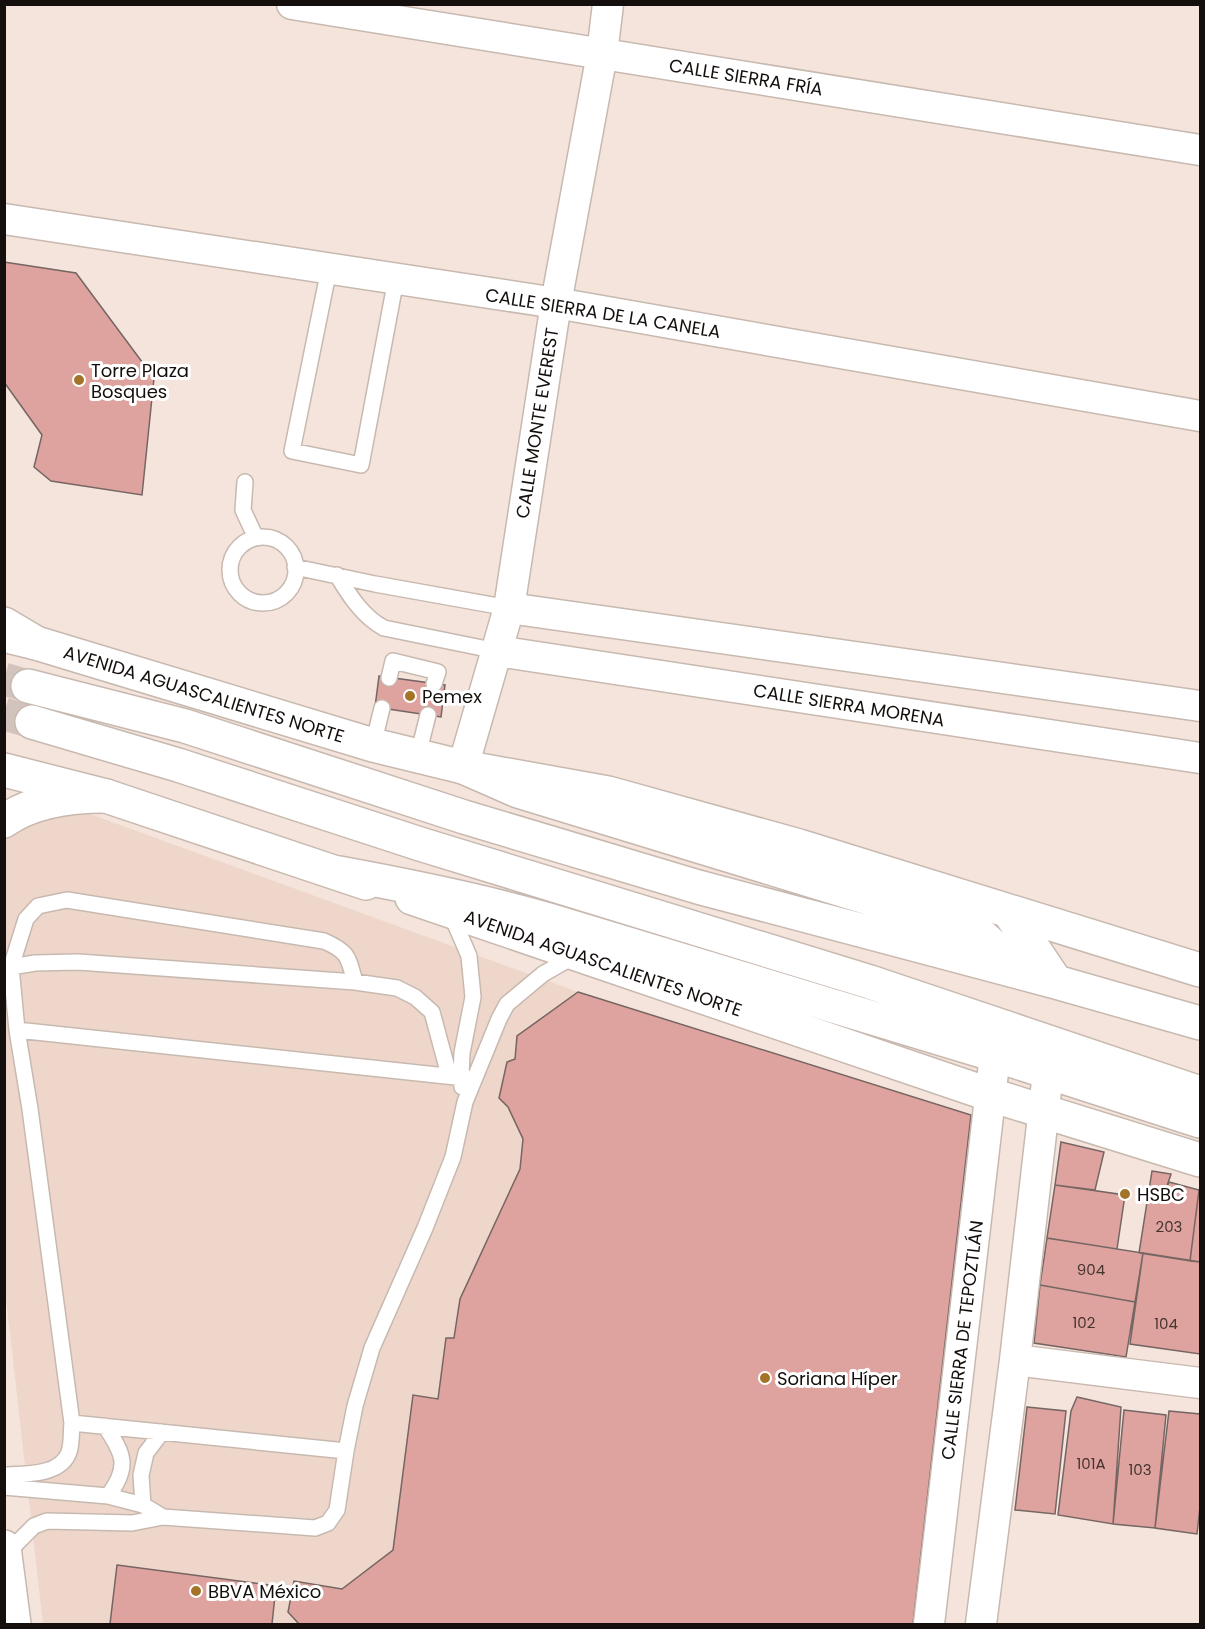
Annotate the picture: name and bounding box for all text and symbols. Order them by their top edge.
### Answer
street label: CALLE SIERRA FRÍA [667,53,825,101]
street label: CALLE SIERRA DE LA CANELA [484,282,722,344]
street label: CALLE MONTE EVEREST [510,326,564,520]
place label: Torre Plaza Bosques [91,358,189,404]
marker: Torre Plaza Bosques [72,373,86,387]
street label: AVENIDA AGUASCALIENTES NORTE [61,639,347,749]
street label: CALLE SIERRA MORENA [752,678,946,732]
place label: Pemex [422,684,482,709]
marker: Pemex [403,689,417,703]
street label: AVENIDA AGUASCALIENTES NORTE [461,904,745,1022]
place label: HSBC [1137,1182,1185,1207]
marker: HSBC [1118,1187,1132,1201]
house number: 203 [1156,1216,1182,1237]
street label: CALLE SIERRA DE TEPOZTLÁN [935,1219,989,1461]
house number: 904 [1077,1259,1105,1280]
house number: 102 [1073,1312,1095,1333]
house number: 104 [1154,1313,1178,1334]
place label: Soriana Híper [777,1366,898,1391]
marker: Soriana Híper [758,1371,772,1385]
house number: 101A [1076,1453,1106,1474]
house number: 103 [1128,1459,1152,1480]
place label: BBVA México [208,1579,321,1604]
marker: BBVA México [189,1584,203,1598]

